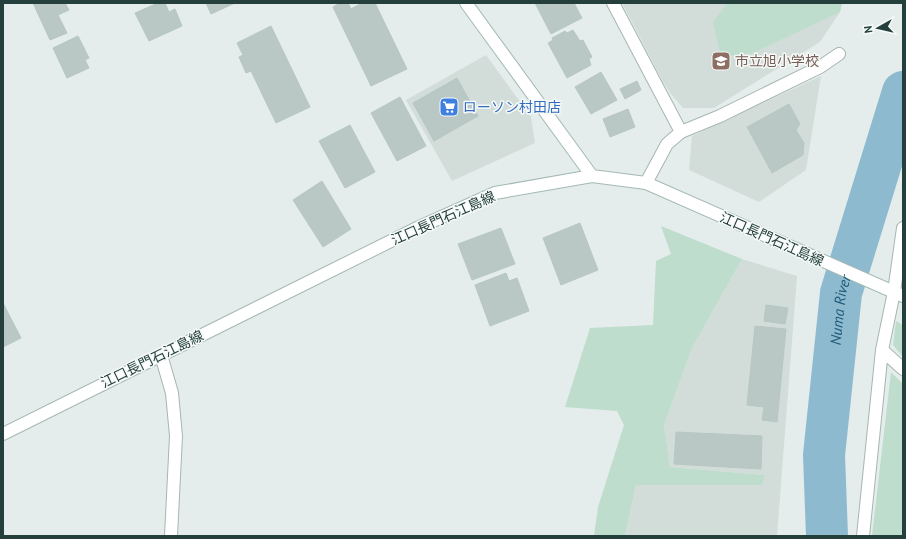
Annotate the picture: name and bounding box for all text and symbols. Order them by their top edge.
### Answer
north arrow [858,8,898,48]
text: N [861,25,876,34]
school or university icon: 市立旭小学校 [710,50,732,72]
place label: 市立旭小学校 [735,52,819,70]
supermarket icon: ローソン村田店 [438,96,460,118]
place label: ローソン村田店 [463,98,561,116]
street label: 江口長門石江島線 [388,187,498,249]
street label: 江口長門石江島線 [717,208,827,270]
water label: Numa River [826,271,855,346]
street label: 江口長門石江島線 [98,326,206,392]

